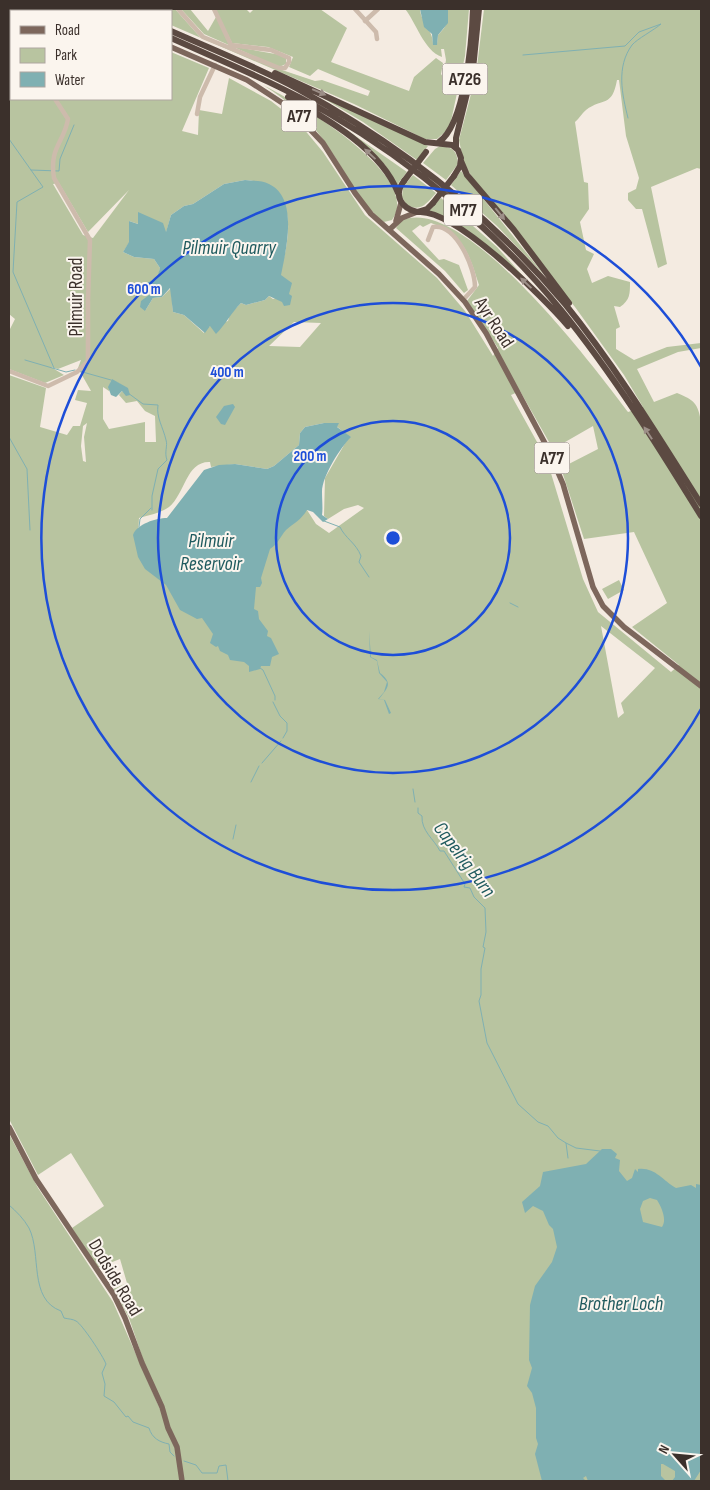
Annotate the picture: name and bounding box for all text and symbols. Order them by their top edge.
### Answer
legend [10,10,172,100]
text: Road [55,21,80,40]
text: Park [55,46,77,65]
road number: A726 [442,64,488,95]
text: Water [55,71,86,90]
one-way arrow [312,88,326,96]
road number: A77 [282,100,316,132]
one-way arrow [364,148,376,160]
road number: M77 [444,194,482,226]
one-way arrow [495,207,506,220]
water label: Pilmuir Quarry [182,236,277,260]
street label: Pilmuir Road [65,258,88,336]
one-way arrow [520,277,532,289]
text: 600 m [127,280,161,299]
street label: Ayr Road [468,292,518,352]
text: 400 m [210,363,244,382]
one-way arrow [643,427,652,440]
road number: A77 [534,442,570,473]
text: 200 m [293,447,327,466]
water label: Pilmuir Reservoir [180,529,243,576]
centre of rings [384,529,402,547]
water label: Capelrig Burn [428,817,500,902]
street label: Dodside Road [83,1235,147,1320]
water label: Brother Loch [579,1292,663,1316]
north arrow [650,1430,700,1480]
text: N [655,1442,673,1457]

